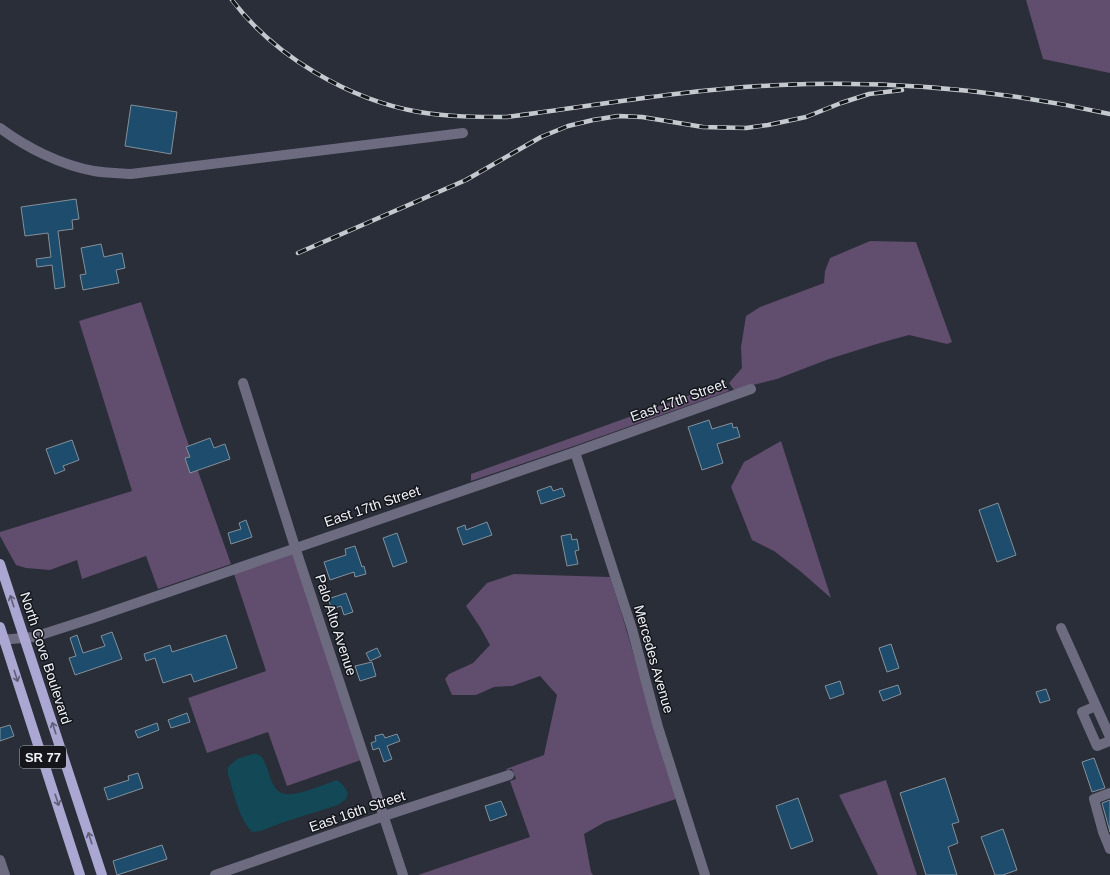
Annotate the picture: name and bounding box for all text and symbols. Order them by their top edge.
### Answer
street label: East 17th Street [628,375,728,425]
street label: East 17th Street [322,482,422,530]
street label: Palo Alto Avenue [312,572,360,678]
street label: North Cove Boulevard [17,590,75,726]
one-way arrow [8,595,15,608]
street label: Mercedes Avenue [631,603,677,715]
one-way arrow [13,669,20,682]
one-way arrow [50,722,57,735]
road number: SR 77 [20,746,66,768]
street label: East 16th Street [307,787,407,835]
one-way arrow [53,793,61,805]
one-way arrow [86,832,93,845]

